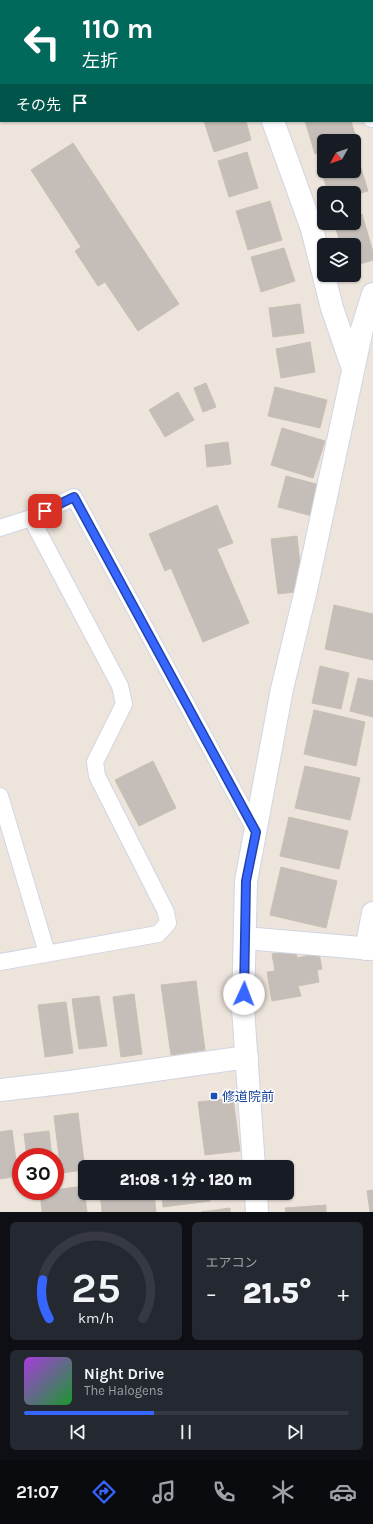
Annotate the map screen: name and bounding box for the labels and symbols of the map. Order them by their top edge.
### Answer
north arrow [317,134,361,178]
pin [28,494,62,528]
position arrow [223,973,265,1015]
place label: 修道院前 [222,1089,274,1104]
marker: 修道院前 [209,1091,219,1101]
speed limit sign: 30 [12,1148,64,1200]

